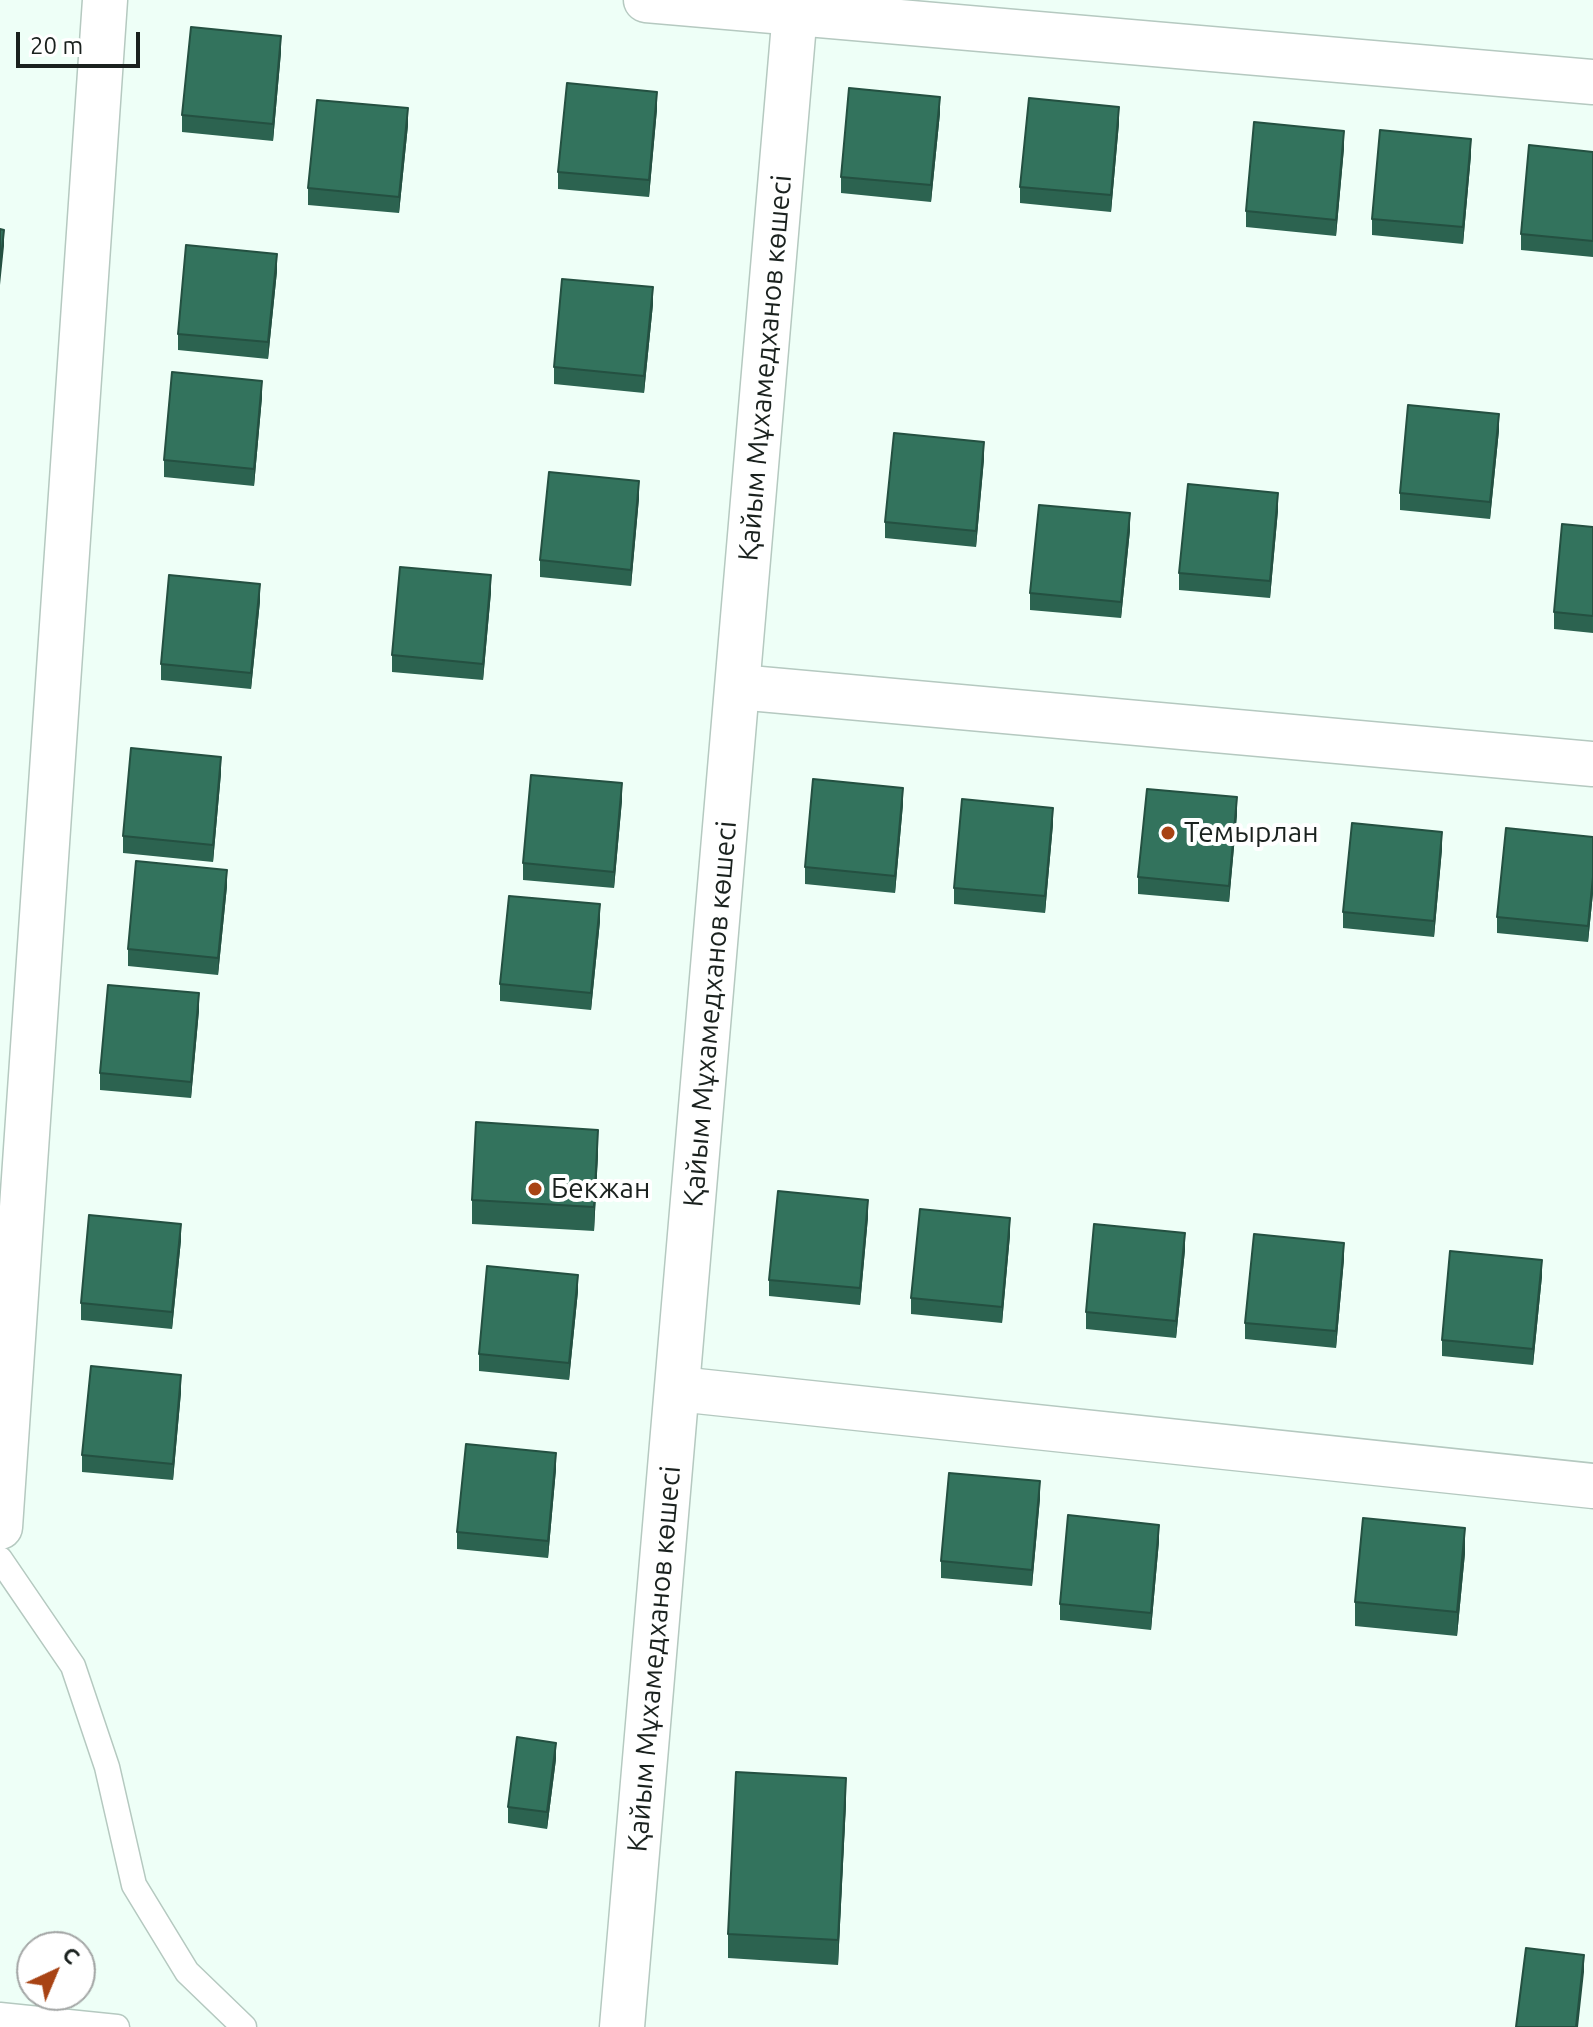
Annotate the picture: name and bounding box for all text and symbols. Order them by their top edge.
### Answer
scale bar [20,16,144,66]
text: 20 m [30,32,83,59]
street label: Қайым Мұхамедханов көшесі [731,173,799,563]
place label: Темырлан [1184,816,1318,850]
street label: Қайым Мұхамедханов көшесі [676,819,744,1209]
marker: Темырлан [1159,824,1177,842]
place label: Бекжан [551,1172,650,1206]
marker: Бекжан [526,1180,544,1198]
street label: Қайым Мұхамедханов көшесі [620,1464,688,1854]
north arrow [16,1931,96,2011]
text: С [58,1941,85,1969]

